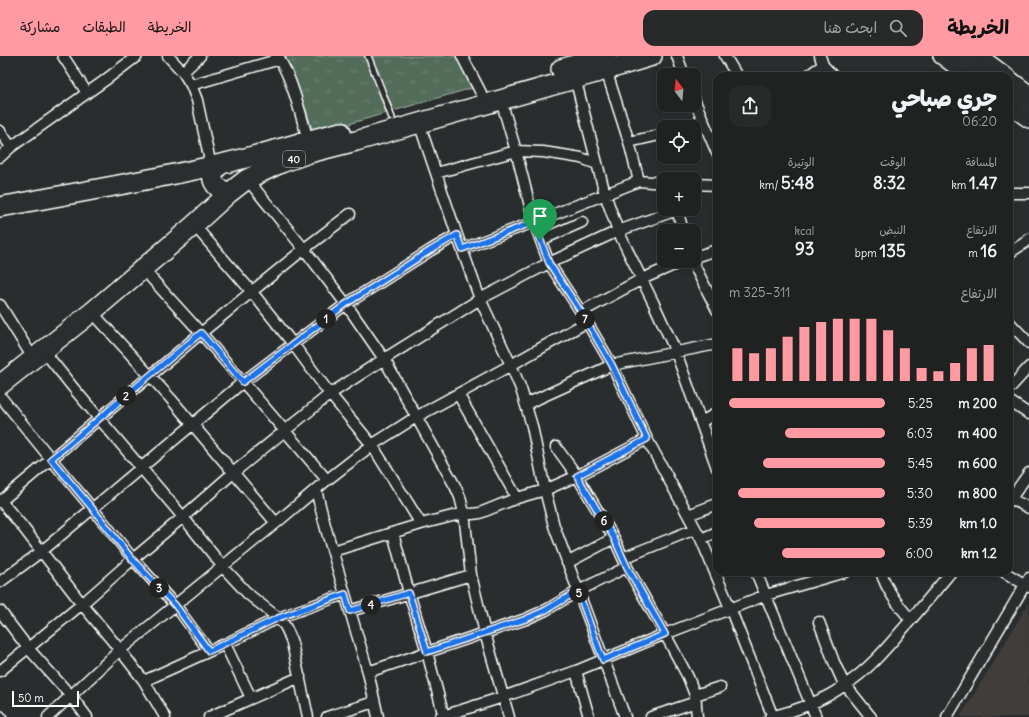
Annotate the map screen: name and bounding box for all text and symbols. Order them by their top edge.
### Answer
search box [643,10,923,46]
text: الخريطة [947,15,1009,39]
icon: search [887,17,909,39]
text: مشاركة [20,18,60,36]
text: الطبقات [82,18,126,36]
text: الخريطة [148,18,191,36]
text: ابحث هنا [823,18,877,37]
north arrow [657,68,701,112]
map controls [657,68,701,268]
text: جري صباحي [891,84,997,112]
button: share [729,85,771,127]
text: 06:20 [962,113,997,130]
button: locate [657,120,701,164]
road number: 40 [283,151,305,167]
text: الوتيرة [788,155,814,169]
text: الوقت [880,155,906,169]
text: المسافة [966,155,997,169]
button: + [657,172,701,216]
text: 5:48 [781,172,814,194]
text: 8:32 [873,172,906,194]
text: 1.47 [969,172,997,194]
text: /km [759,178,781,192]
text: km [951,178,969,192]
pin [523,199,557,240]
icon: arrive [529,205,551,227]
text: النبض [879,223,906,237]
text: الارتفاع [966,223,997,237]
button: − [657,224,701,268]
text: kcal [795,224,814,238]
text: 93 [795,238,814,260]
text: 135 [879,240,906,262]
text: 16 [980,240,997,262]
text: bpm [855,246,879,260]
text: m [968,246,980,260]
text: 311–325 m [729,284,790,301]
text: الارتفاع [961,285,997,302]
pin: 1 [316,309,336,329]
pin: 7 [575,309,595,329]
text: 1 [324,312,328,326]
text: 7 [582,312,588,326]
pin: 2 [116,386,136,406]
text: 2 [123,389,129,403]
text: 5:25 [908,395,933,412]
text: 200 m [958,395,997,412]
text: 6:03 [907,425,933,442]
text: 400 m [958,425,997,442]
text: 5:45 [908,455,933,472]
text: 600 m [958,455,997,472]
text: 5:30 [907,485,933,502]
text: 800 m [958,485,997,502]
pin: 6 [594,511,614,531]
text: 6 [601,514,607,528]
text: 5:39 [908,515,933,532]
text: 1.0 km [959,515,997,532]
text: 6:00 [905,545,933,562]
text: 1.2 km [961,545,997,562]
pin: 3 [149,578,169,598]
text: 3 [156,581,162,595]
pin: 5 [569,583,589,603]
text: 5 [576,586,582,600]
pin: 4 [361,595,381,615]
text: 4 [368,598,374,612]
scale bar [12,689,79,708]
text: 50 m [18,691,44,705]

